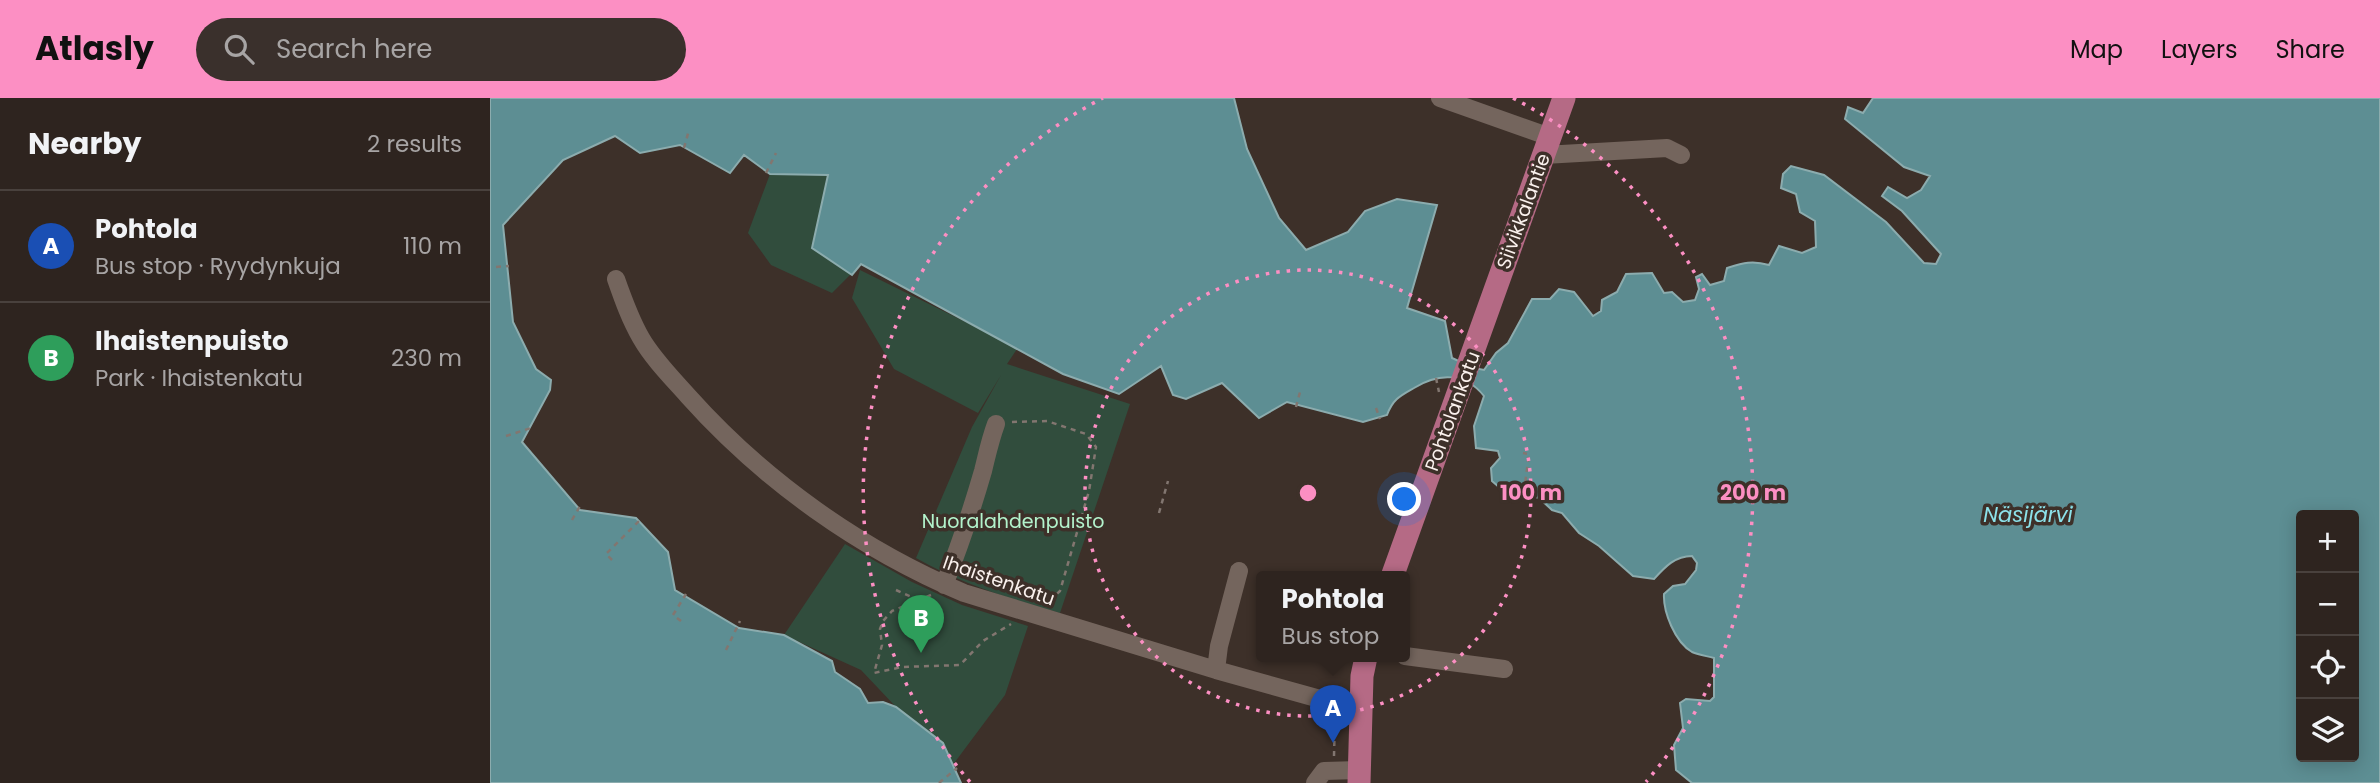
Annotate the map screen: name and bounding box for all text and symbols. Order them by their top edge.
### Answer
search box [196,18,686,81]
text: Atlasly [35,25,154,72]
icon: search [220,30,258,68]
text: Search here [276,31,432,67]
text: Map [2070,33,2123,66]
text: Layers [2161,33,2237,66]
text: Share [2275,33,2345,66]
text: Nearby [28,122,142,165]
text: 2 results [367,128,462,160]
street label: Siivikkalantie [1490,150,1557,273]
text: Pohtola [95,211,198,247]
text: A [43,230,59,262]
text: 110 m [403,230,462,262]
text: Bus stop · Ryydynkuja [95,250,341,282]
text: Ihaistenpuisto [95,323,289,359]
text: B [43,342,59,374]
text: 230 m [391,342,462,374]
street label: Pohtolankatu [1418,347,1487,475]
text: Park · Ihaistenkatu [95,362,303,394]
text: 100 m [1500,478,1562,507]
text: 200 m [1720,478,1786,507]
centre of rings [1296,481,1320,505]
your location [1387,482,1421,516]
water label: Näsijärvi [1983,500,2073,529]
park label: Nuoralahdenpuisto [922,508,1104,535]
map controls [2296,510,2359,762]
button: + [2296,510,2359,573]
street label: Ihaistenkatu [939,549,1058,612]
popup [1256,571,1410,662]
button: − [2296,573,2359,636]
text: Pohtola [1282,581,1384,617]
pin: B [898,595,944,653]
text: Bus stop [1282,620,1379,652]
button: locate [2296,636,2359,699]
pin: A [1310,685,1356,743]
button: layers [2296,699,2359,762]

